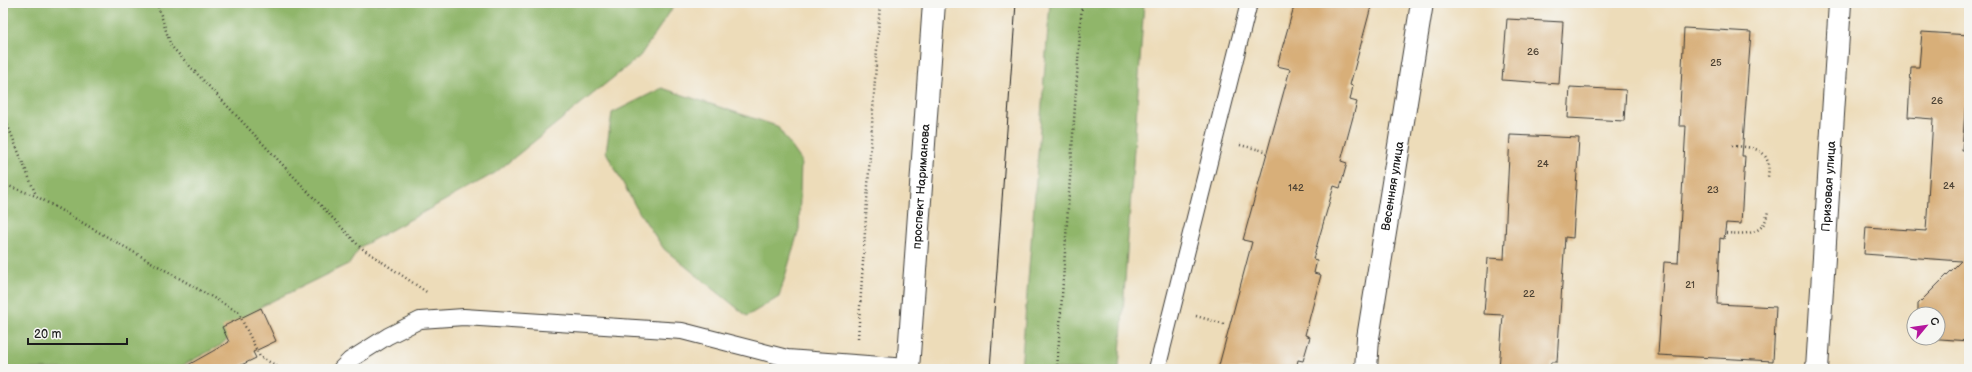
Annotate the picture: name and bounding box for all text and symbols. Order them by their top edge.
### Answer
house number: 26 [1527,46,1539,58]
house number: 25 [1710,57,1722,69]
house number: 26 [1931,95,1943,107]
street label: проспект Нариманова [910,123,933,250]
street label: Весенняя улица [1378,140,1408,232]
street label: Призовая улица [1819,140,1839,232]
house number: 24 [1537,158,1549,170]
house number: 24 [1943,180,1955,192]
house number: 142 [1288,182,1304,194]
house number: 23 [1707,184,1719,196]
house number: 21 [1685,279,1695,291]
house number: 22 [1523,288,1535,300]
north arrow [1906,306,1946,346]
text: С [1927,315,1942,328]
scale bar [28,320,127,346]
text: 20 m [34,327,61,342]

